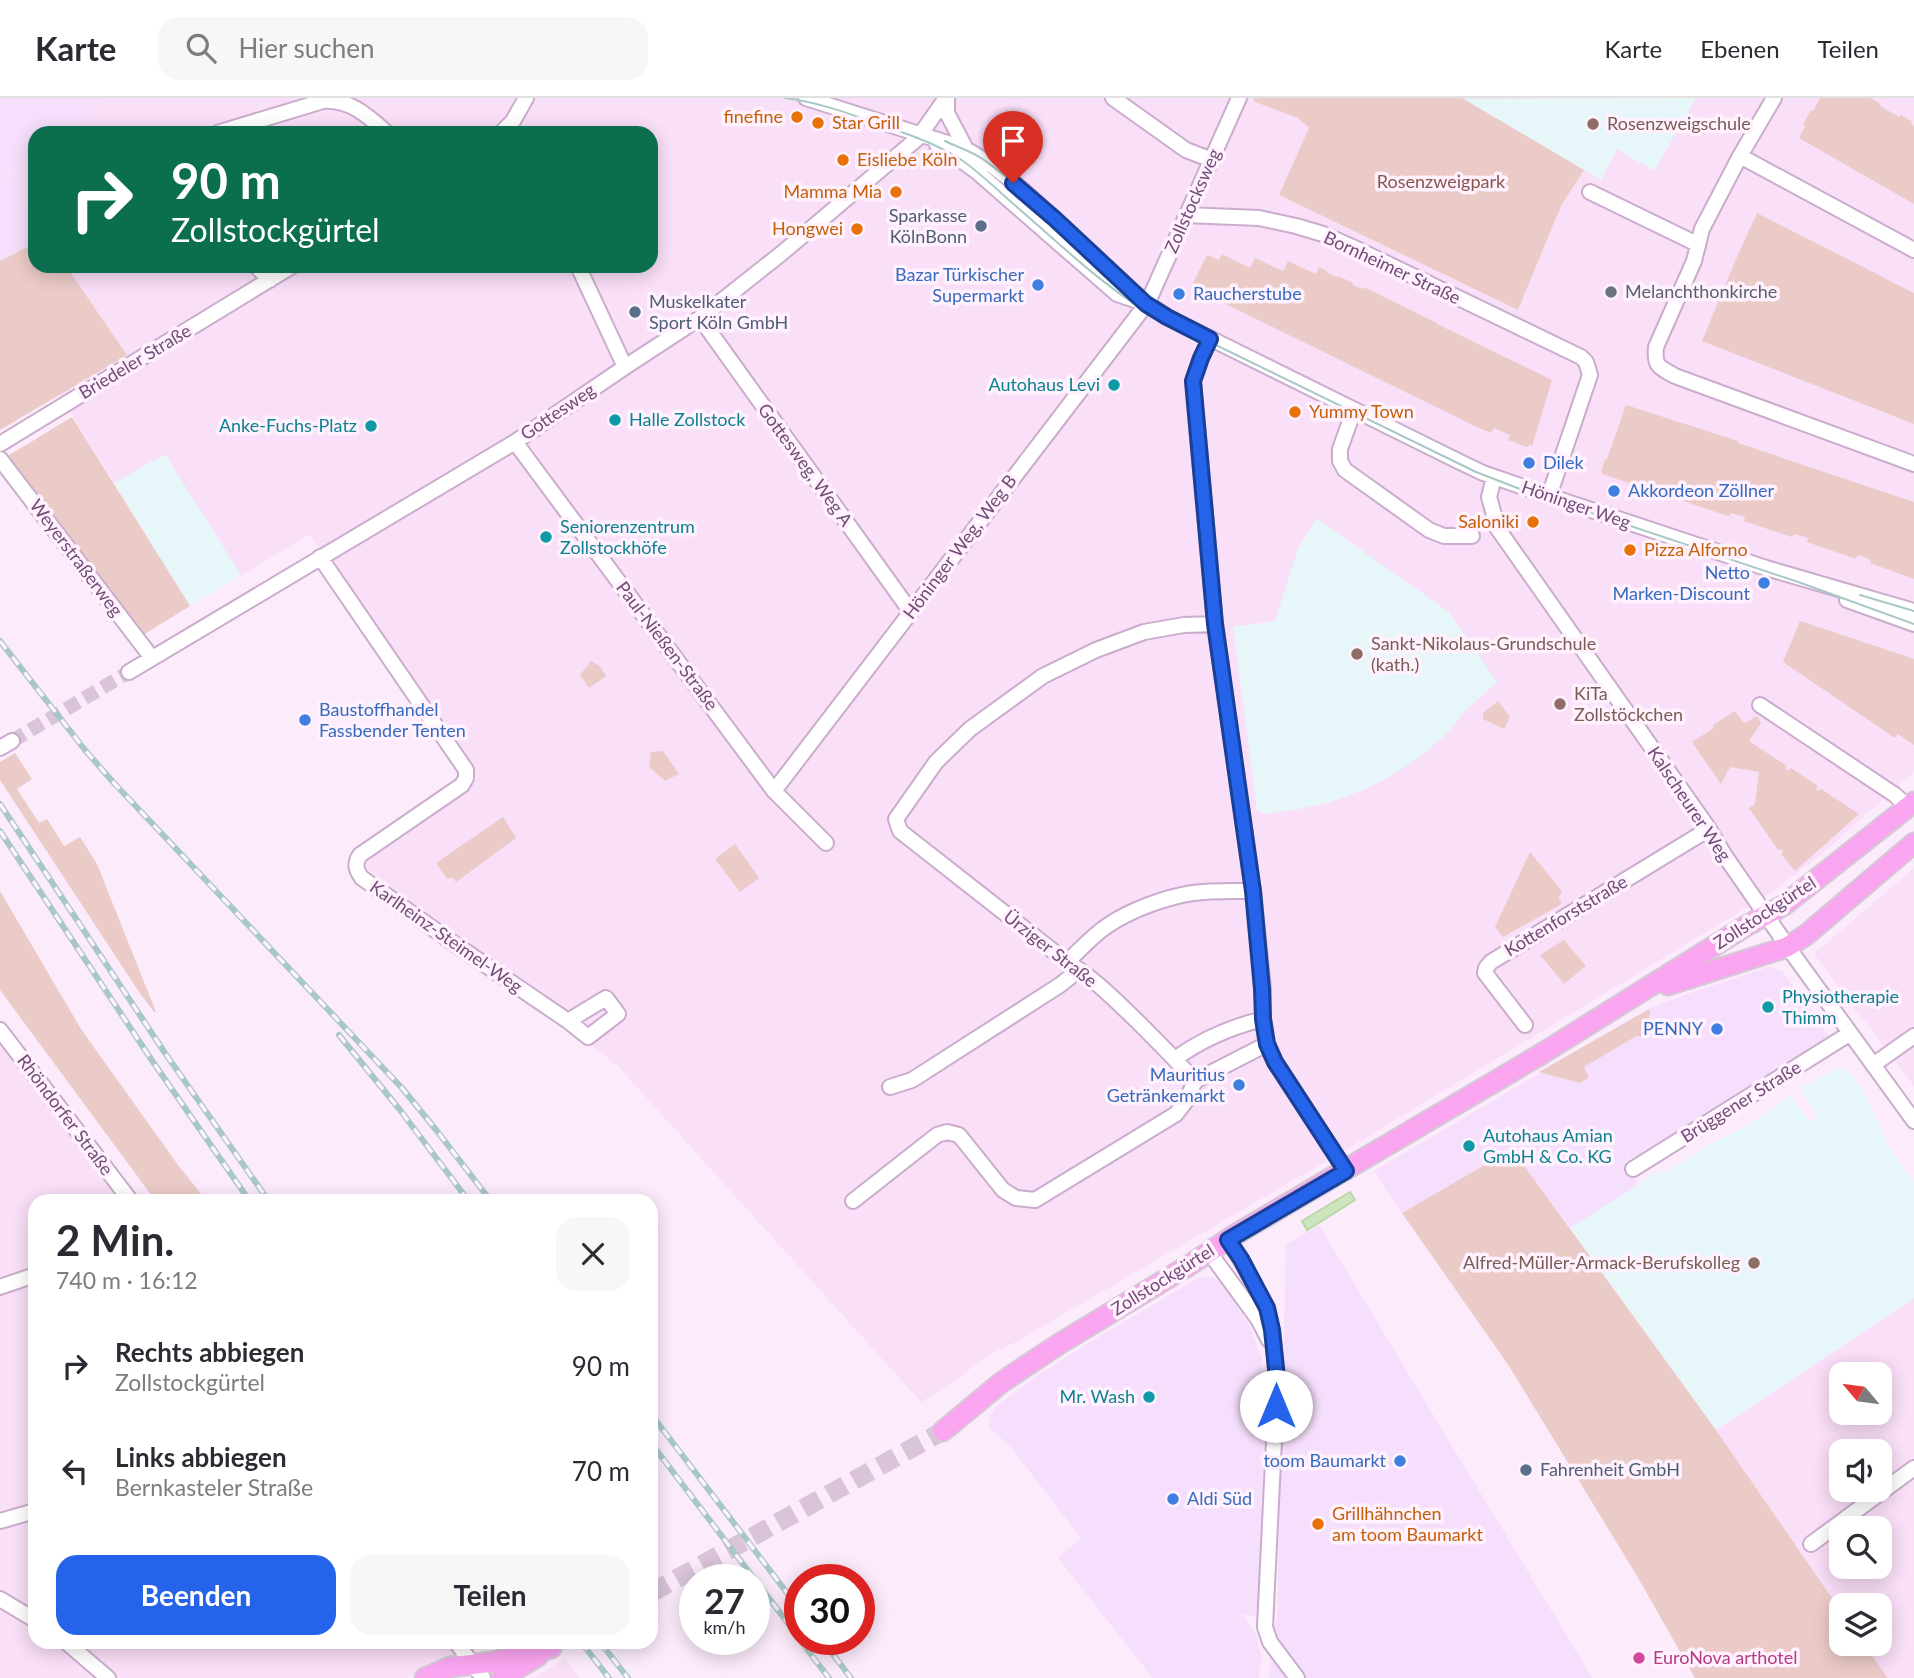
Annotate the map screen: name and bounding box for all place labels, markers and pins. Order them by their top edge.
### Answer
place label: finefine [723,105,783,127]
marker: finefine [789,109,805,125]
place label: Star Grill [832,111,900,133]
pin [983,111,1043,183]
place label: Rosenzweigschule [1607,112,1751,134]
marker: Star Grill [810,115,826,131]
marker: Rosenzweigschule [1585,116,1601,132]
place label: Eisliebe Köln [857,148,957,170]
marker: Eisliebe Köln [835,152,851,168]
place label: Mamma Mia [784,180,882,202]
marker: Mamma Mia [888,184,904,200]
place label: Sparkasse KölnBonn [889,204,967,247]
place label: Hongwei [772,217,843,239]
marker: Sparkasse KölnBonn [973,218,989,234]
marker: Hongwei [849,221,865,237]
place label: Bazar Türkischer Supermarkt [895,263,1025,306]
marker: Bazar Türkischer Supermarkt [1030,277,1046,293]
place label: Melanchthonkirche [1625,280,1777,302]
place label: Raucherstube [1193,282,1302,304]
marker: Melanchthonkirche [1603,284,1619,300]
marker: Raucherstube [1171,286,1187,302]
place label: Muskelkater Sport Köln GmbH [649,290,788,333]
marker: Muskelkater Sport Köln GmbH [627,304,643,320]
place label: Autohaus Levi [988,373,1100,395]
marker: Autohaus Levi [1106,377,1122,393]
place label: Yummy Town [1309,400,1414,422]
marker: Yummy Town [1287,404,1303,420]
place label: Halle Zollstock [629,408,746,430]
marker: Halle Zollstock [607,412,623,428]
place label: Anke-Fuchs-Platz [219,414,357,436]
marker: Anke-Fuchs-Platz [363,418,379,434]
place label: Dilek [1543,451,1585,473]
marker: Dilek [1521,455,1537,471]
place label: Akkordeon Zöllner [1628,479,1774,501]
marker: Akkordeon Zöllner [1606,483,1622,499]
place label: Saloniki [1458,510,1519,532]
marker: Saloniki [1525,514,1541,530]
place label: Seniorenzentrum Zollstockhöfe [560,515,695,558]
marker: Seniorenzentrum Zollstockhöfe [538,529,554,545]
place label: Pizza Alforno [1644,538,1748,560]
marker: Pizza Alforno [1622,542,1638,558]
place label: Netto Marken-Discount [1613,561,1751,604]
marker: Netto Marken-Discount [1756,575,1772,591]
place label: Sankt-Nikolaus-Grundschule (kath.) [1371,632,1596,675]
marker: Sankt-Nikolaus-Grundschule (kath.) [1349,646,1365,662]
place label: KiTa Zollstöckchen [1574,682,1683,725]
marker: KiTa Zollstöckchen [1552,696,1568,712]
place label: Baustoffhandel Fassbender Tenten [319,698,466,741]
marker: Baustoffhandel Fassbender Tenten [297,712,313,728]
place label: Physiotherapie Thimm [1782,985,1899,1028]
marker: Physiotherapie Thimm [1760,999,1776,1015]
place label: PENNY [1643,1017,1704,1039]
marker: PENNY [1709,1021,1725,1037]
place label: Mauritius Getränkemarkt [1107,1063,1226,1106]
marker: Mauritius Getränkemarkt [1231,1077,1247,1093]
place label: Autohaus Amian GmbH & Co. KG [1483,1124,1613,1167]
marker: Autohaus Amian GmbH & Co. KG [1461,1138,1477,1154]
place label: Alfred-Müller-Armack-Berufskolleg [1463,1251,1740,1273]
marker: Alfred-Müller-Armack-Berufskolleg [1746,1255,1762,1271]
place label: Mr. Wash [1060,1385,1135,1407]
marker: Mr. Wash [1141,1389,1157,1405]
place label: toom Baumarkt [1263,1449,1387,1471]
marker: toom Baumarkt [1392,1453,1408,1469]
place label: Fahrenheit GmbH [1540,1458,1680,1480]
marker: Fahrenheit GmbH [1518,1462,1534,1478]
place label: Aldi Süd [1187,1487,1252,1509]
marker: Aldi Süd [1165,1491,1181,1507]
place label: Grillhähnchen am toom Baumarkt [1332,1502,1484,1545]
marker: Grillhähnchen am toom Baumarkt [1310,1516,1326,1532]
place label: EuroNova arthotel [1653,1646,1797,1668]
marker: EuroNova arthotel [1631,1650,1647,1666]

